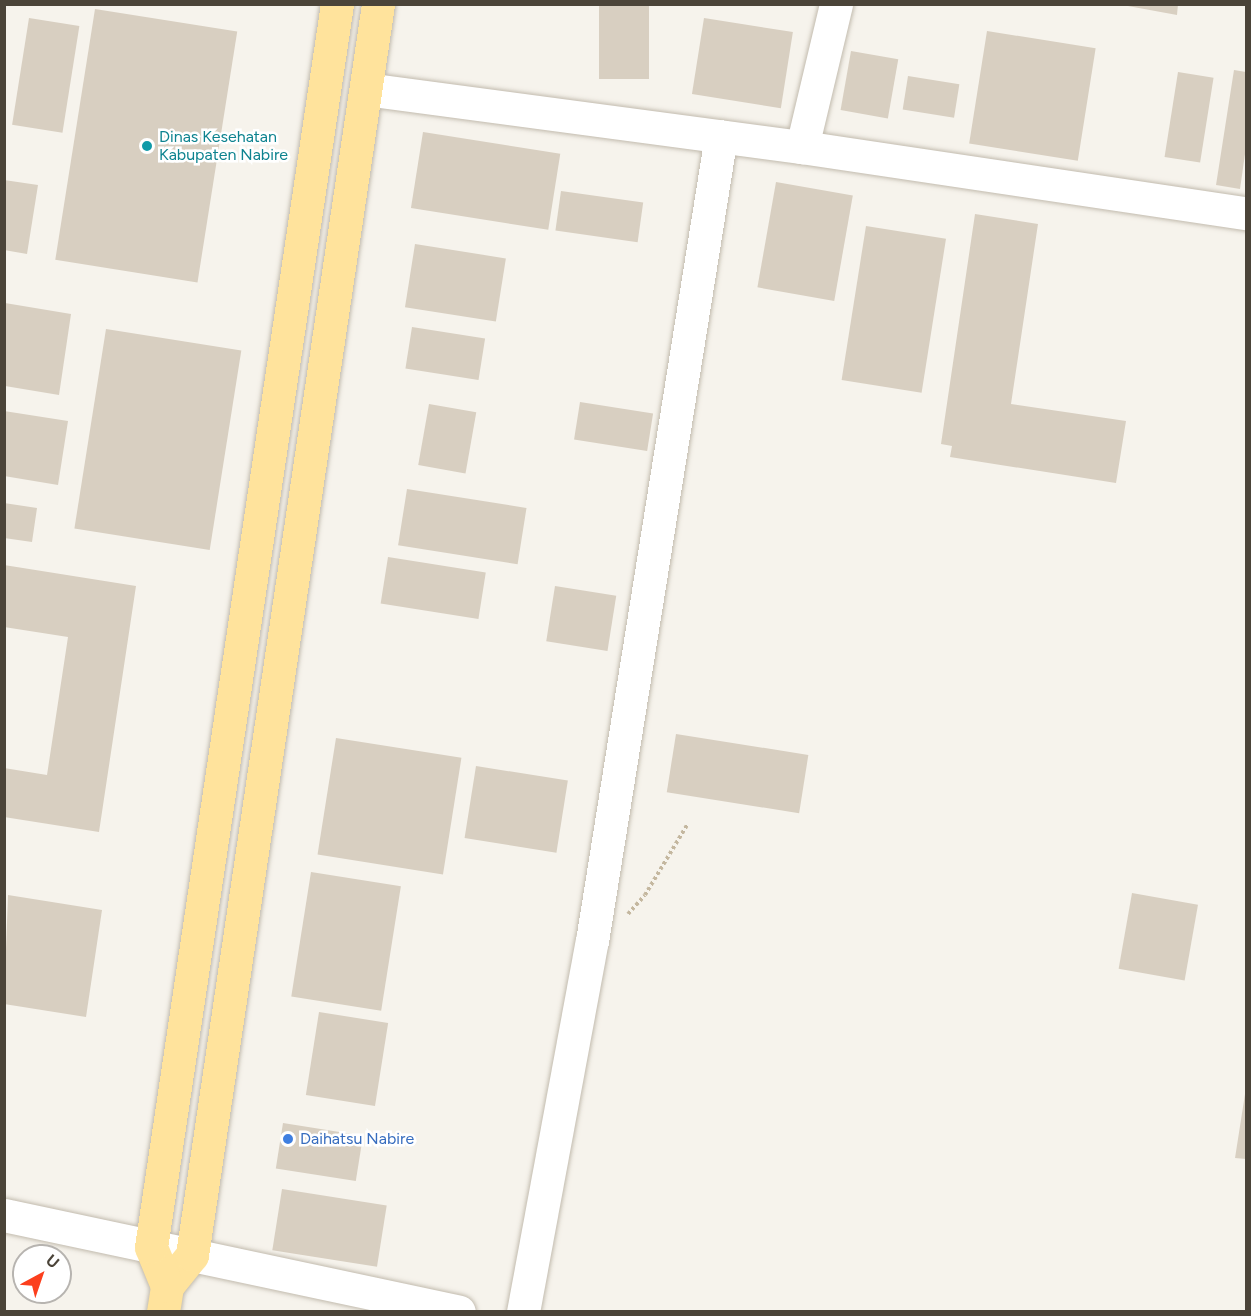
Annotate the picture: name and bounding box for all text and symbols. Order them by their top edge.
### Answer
place label: Dinas Kesehatan Kabupaten Nabire [159,127,288,165]
marker: Dinas Kesehatan Kabupaten Nabire [140,139,154,153]
place label: Daihatsu Nabire [300,1129,414,1149]
marker: Daihatsu Nabire [281,1132,295,1146]
north arrow [12,1244,72,1304]
text: U [42,1250,63,1272]

